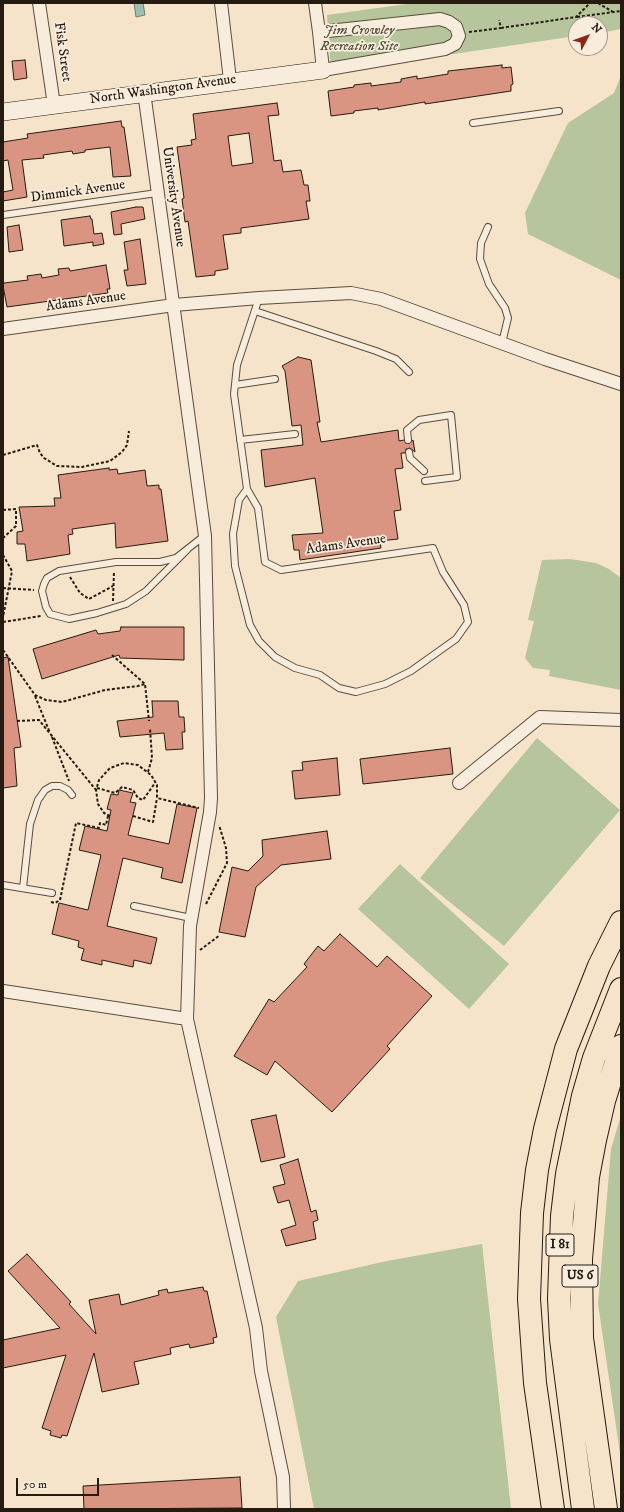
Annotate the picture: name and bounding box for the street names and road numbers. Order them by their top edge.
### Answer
street label: Fisk Street [50,21,74,83]
street label: North Washington Avenue [89,71,237,109]
street label: University Avenue [158,146,188,248]
street label: Dimmick Avenue [30,177,126,207]
street label: Adams Avenue [45,288,127,316]
street label: Adams Avenue [305,531,387,559]
road number: I 81 [546,1234,574,1256]
road number: US 6 [562,1265,598,1287]

